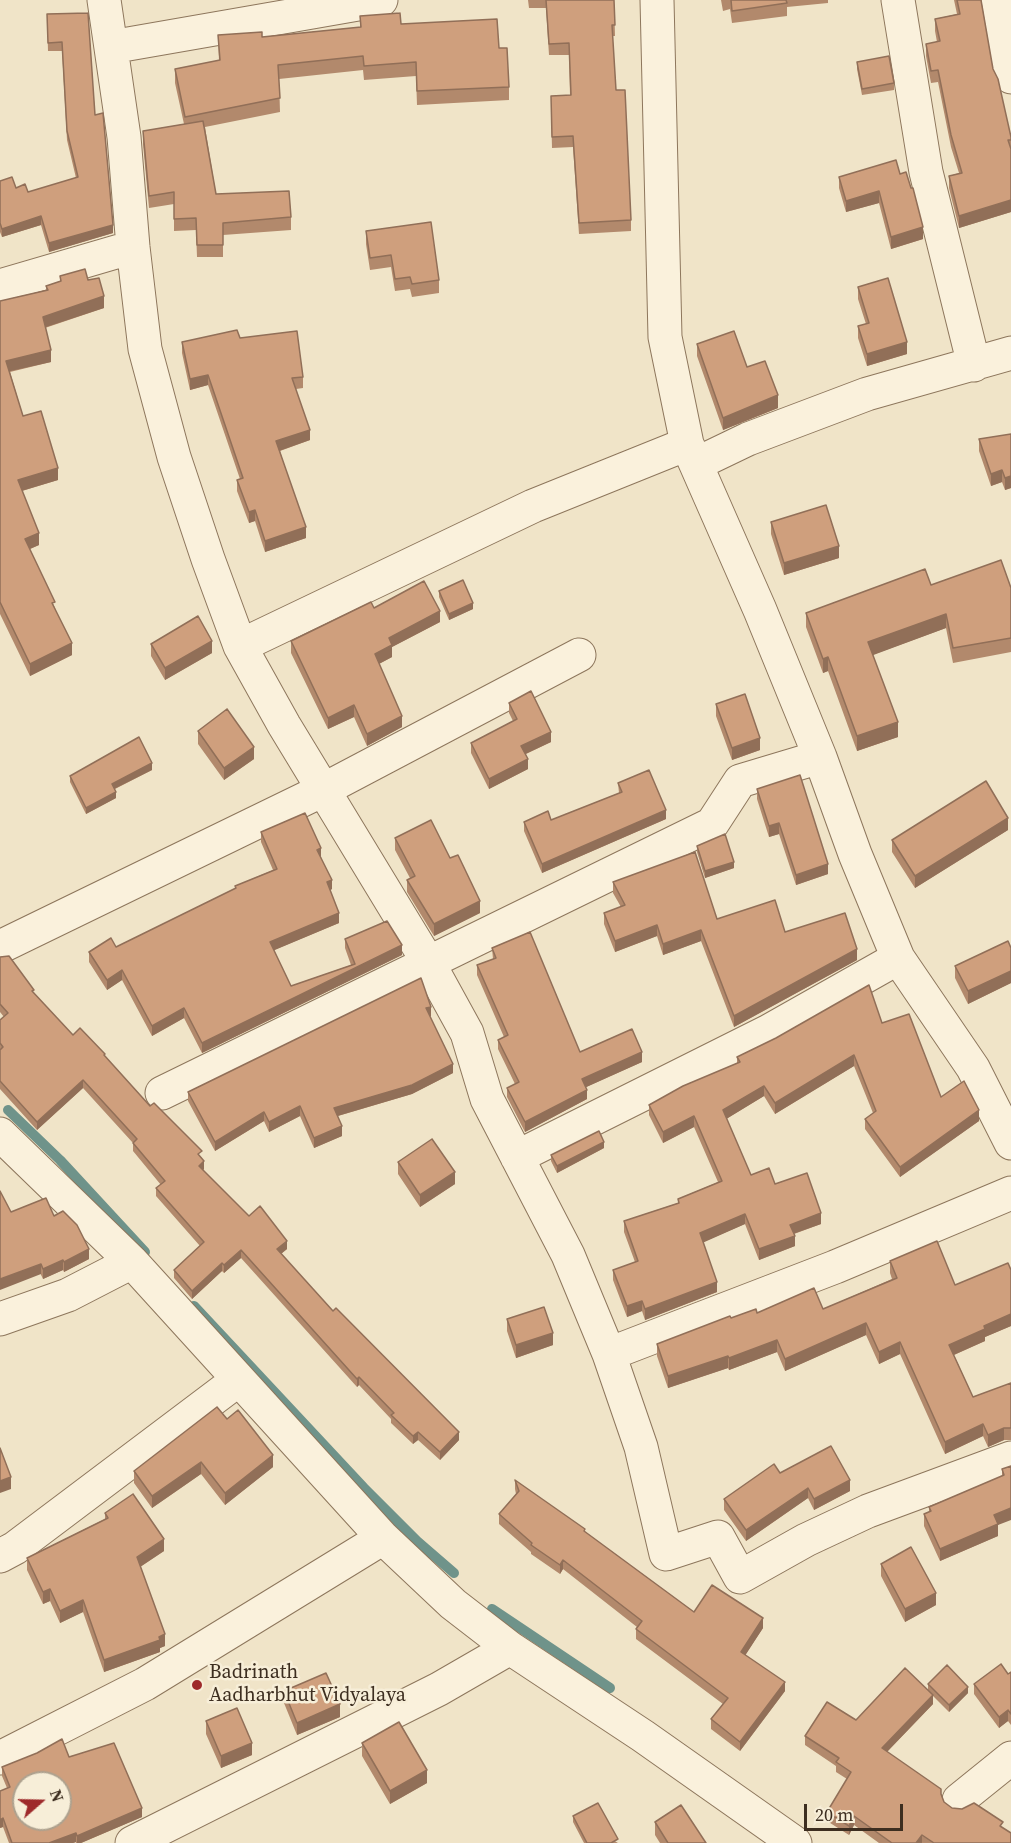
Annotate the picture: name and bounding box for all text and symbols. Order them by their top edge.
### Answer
place label: Badrinath Aadharbhut Vidyalaya [209,1661,406,1708]
marker: Badrinath Aadharbhut Vidyalaya [190,1678,204,1692]
north arrow [12,1771,72,1831]
text: N [45,1786,69,1805]
scale bar [807,1792,906,1830]
text: 20 m [815,1802,853,1827]

